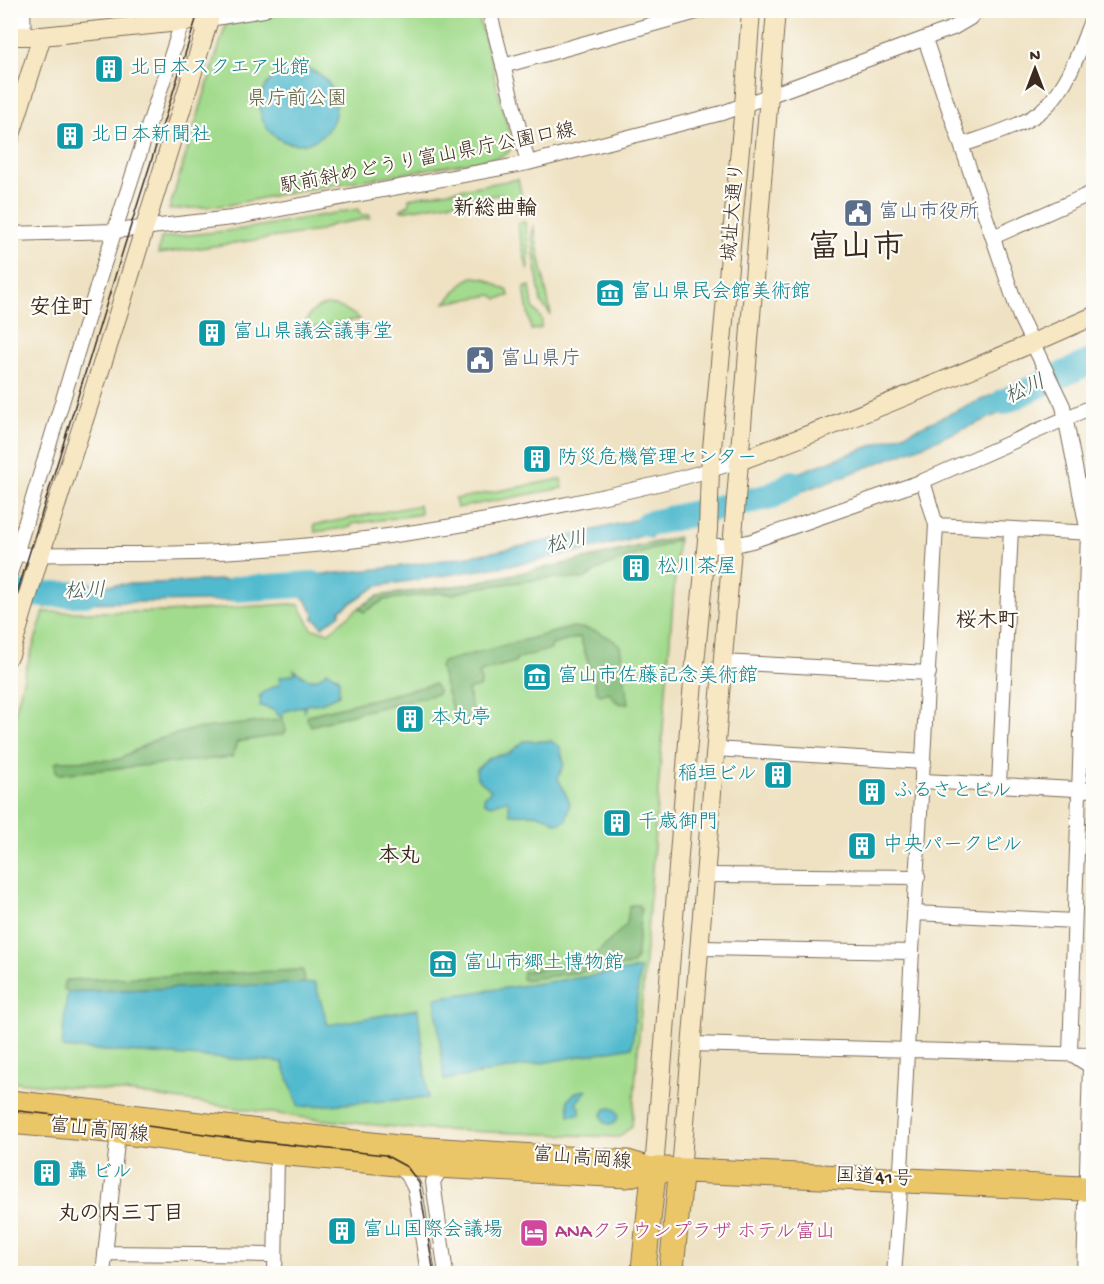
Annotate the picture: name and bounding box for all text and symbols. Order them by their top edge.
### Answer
north arrow [1005,39,1065,99]
text: N [1030,48,1041,67]
building icon: 北日本スクエア北館 [93,53,125,85]
place label: 北日本スクエア北館 [130,57,310,81]
park label: 県庁前公園 [247,87,347,112]
street label: 駅前斜めどうり富山県庁公園口線 [278,118,578,200]
building icon: 北日本新聞社 [54,120,86,152]
place label: 北日本新聞社 [91,124,211,148]
street label: 城址大通り [717,161,751,263]
district label: 新総曲輪 [453,196,537,223]
public building icon: 富山市役所 [842,197,874,229]
place label: 富山市役所 [879,200,979,225]
district label: 富山市 [808,229,904,269]
museum icon: 富山県民会館美術館 [594,277,626,309]
place label: 富山県民会館美術館 [631,280,811,305]
district label: 安住町 [30,295,93,322]
building icon: 富山県議会議事堂 [196,317,228,349]
place label: 富山県議会議事堂 [233,320,393,345]
public building icon: 富山県庁 [464,344,496,376]
place label: 富山県庁 [501,347,581,372]
water label: 松川 [1001,370,1050,411]
building icon: 防災危機管理センター [521,443,553,475]
place label: 防災危機管理センター [558,446,757,471]
water label: 松川 [544,526,590,561]
building icon: 松川茶屋 [620,552,652,584]
place label: 松川茶屋 [657,556,737,580]
water label: 松川 [64,579,106,606]
district label: 桜木町 [956,608,1019,635]
museum icon: 富山市佐藤記念美術館 [521,661,553,693]
place label: 富山市佐藤記念美術館 [558,664,758,689]
building icon: 本丸亭 [394,703,426,735]
place label: 本丸亭 [431,706,491,731]
building icon: 稲垣ビル [762,759,794,791]
place label: 稲垣ビル [677,763,757,787]
building icon: ふるさとビル [856,776,888,808]
place label: ふるさとビル [893,781,1012,804]
building icon: 千歳御門 [601,807,633,839]
place label: 千歳御門 [638,810,718,835]
building icon: 中央パークビル [846,830,878,862]
place label: 中央パークビル [883,833,1023,858]
district label: 本丸 [378,843,420,870]
museum icon: 富山市郷土博物館 [427,948,459,980]
place label: 富山市郷土博物館 [464,951,624,976]
street label: 富山高岡線 [48,1113,150,1149]
street label: 富山高岡線 [531,1142,633,1176]
building icon: 轟 ビル [31,1157,63,1189]
place label: 轟 ビル [68,1160,132,1185]
street label: 国道41号 [835,1164,913,1193]
district label: 丸の内三丁目 [58,1202,184,1228]
building icon: 富山国際会議場 [326,1215,358,1247]
hotel icon: ANAクラウンプラザ ホテル富山 [518,1217,550,1249]
place label: 富山国際会議場 [363,1218,503,1243]
place label: ANAクラウンプラザ ホテル富山 [555,1220,836,1245]

